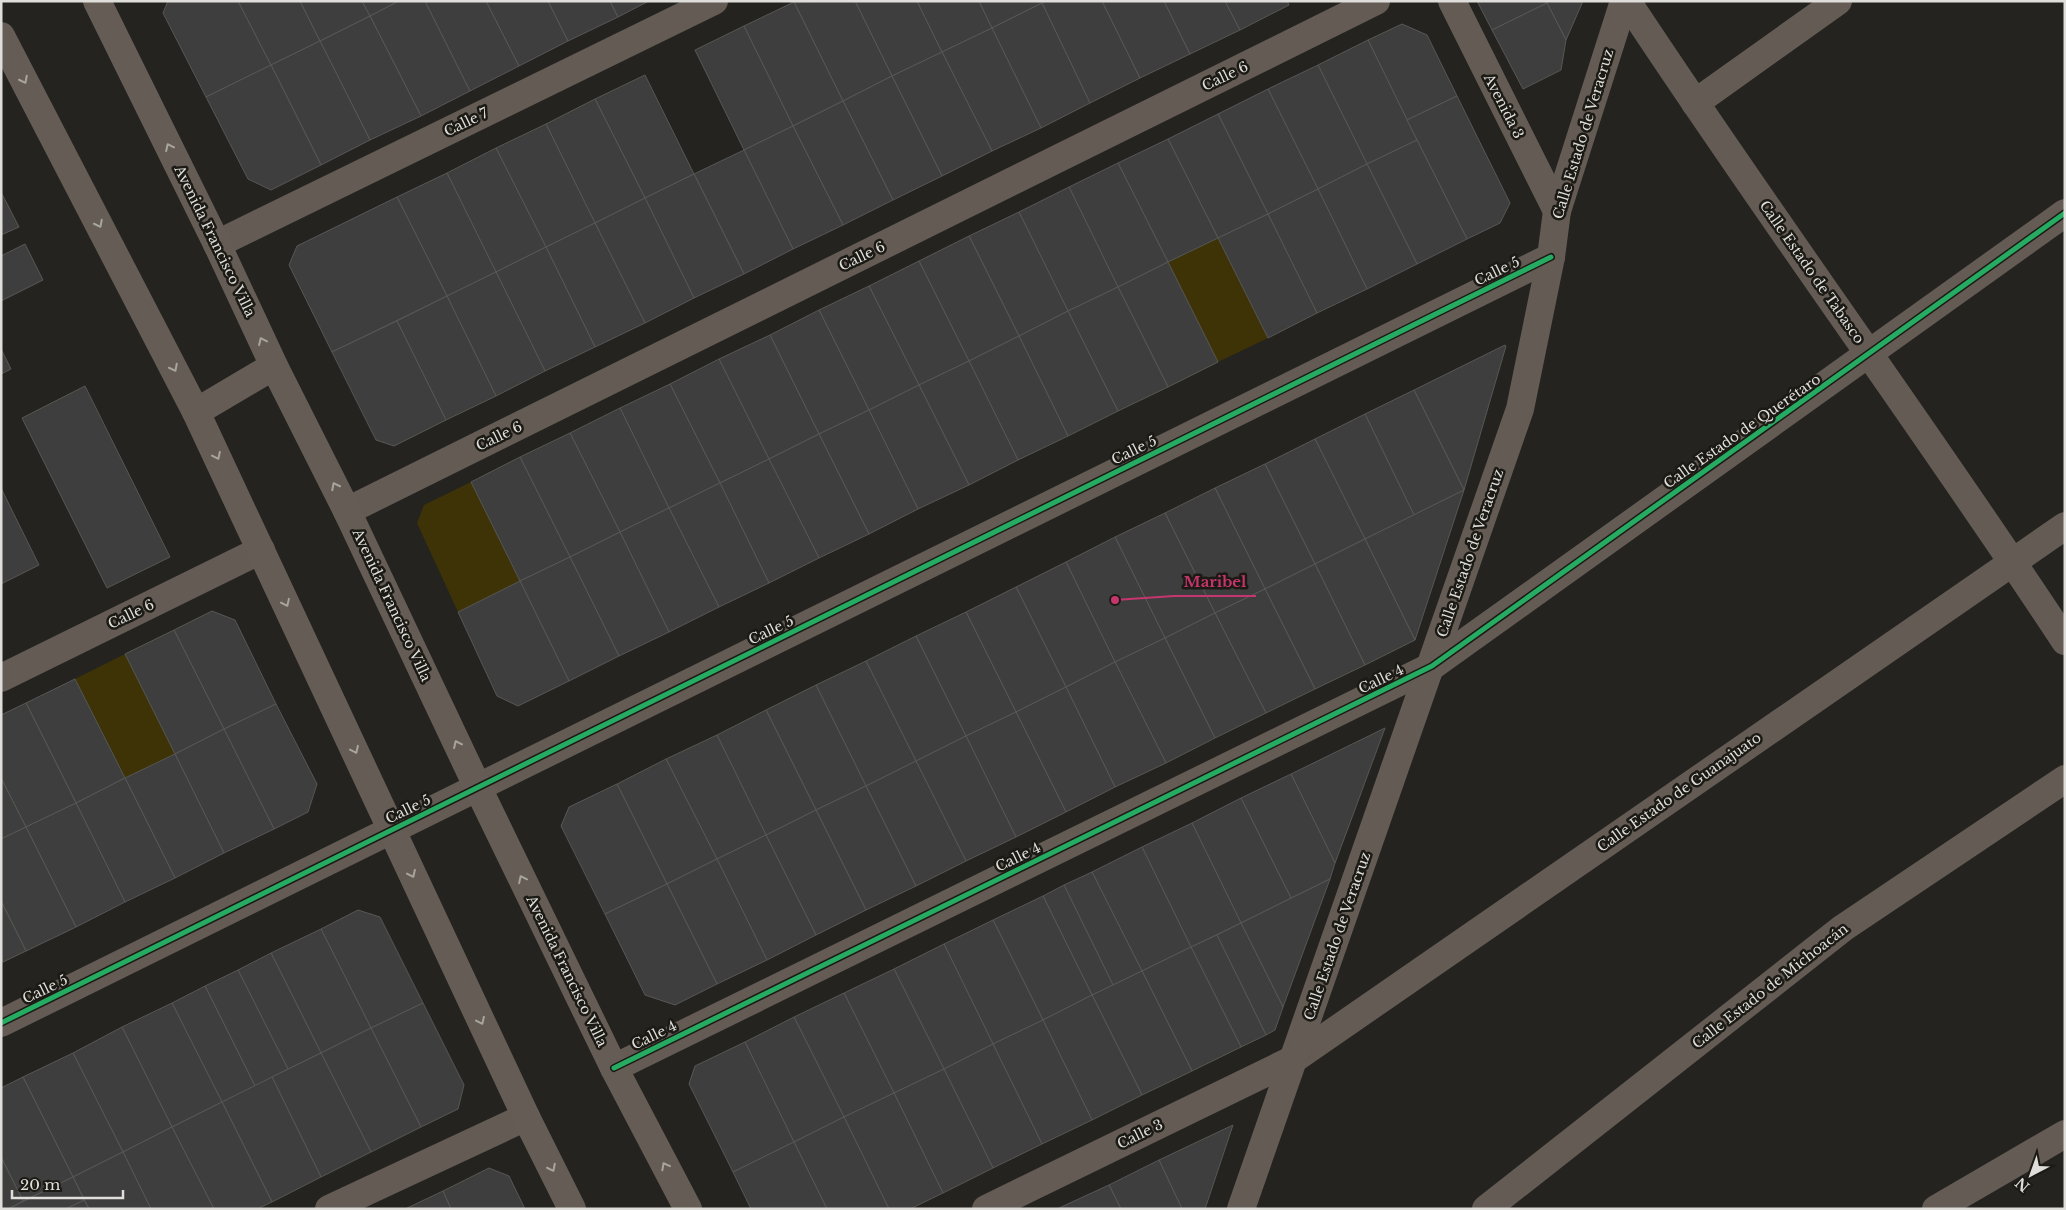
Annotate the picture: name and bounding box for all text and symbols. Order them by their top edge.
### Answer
street label: Calle Estado de Veracruz [1549,47,1618,221]
street label: Calle 6 [1199,57,1251,95]
street label: Avenida 3 [1480,70,1528,141]
one-way arrow [18,74,28,83]
street label: Calle 7 [441,103,492,140]
one-way arrow [165,143,176,152]
street label: Avenida Francisco Villa [170,161,260,320]
street label: Calle Estado de Tabasco [1756,197,1868,347]
one-way arrow [93,219,103,228]
street label: Calle 6 [836,237,888,275]
street label: Calle 5 [1471,252,1523,290]
one-way arrow [258,337,269,346]
one-way arrow [168,363,178,372]
street label: Calle Estado de Querétaro [1660,370,1824,492]
street label: Calle 6 [473,417,525,455]
street label: Calle 5 [1108,431,1160,469]
one-way arrow [211,451,221,460]
street label: Calle Estado de Veracruz [1433,466,1507,640]
one-way arrow [331,482,341,491]
street label: Avenida Francisco Villa [348,525,435,684]
callout: Maribel [1174,566,1256,596]
text: Maribel [1184,572,1247,591]
street label: Calle 6 [105,595,157,633]
one-way arrow [279,598,290,607]
street label: Calle 5 [745,611,797,649]
street label: Calle 4 [1355,660,1407,698]
street label: Calle Estado de Guanajuato [1593,728,1765,856]
one-way arrow [453,740,464,749]
one-way arrow [348,745,359,754]
street label: Calle 5 [382,790,434,828]
street label: Calle 4 [992,838,1044,876]
street label: Calle Estado de Veracruz [1300,849,1374,1023]
one-way arrow [406,869,417,878]
one-way arrow [519,876,529,885]
street label: Avenida Francisco Villa [522,891,612,1050]
street label: Calle Estado de Michoacán [1688,919,1852,1052]
street label: Calle 5 [19,970,71,1008]
one-way arrow [475,1016,486,1025]
street label: Calle 4 [628,1016,680,1054]
street label: Calle 3 [1114,1115,1166,1153]
north arrow [2006,1150,2056,1200]
one-way arrow [661,1162,671,1171]
one-way arrow [546,1163,556,1172]
scale bar [12,1168,124,1200]
text: N [2012,1174,2033,1196]
text: 20 m [20,1175,60,1194]

